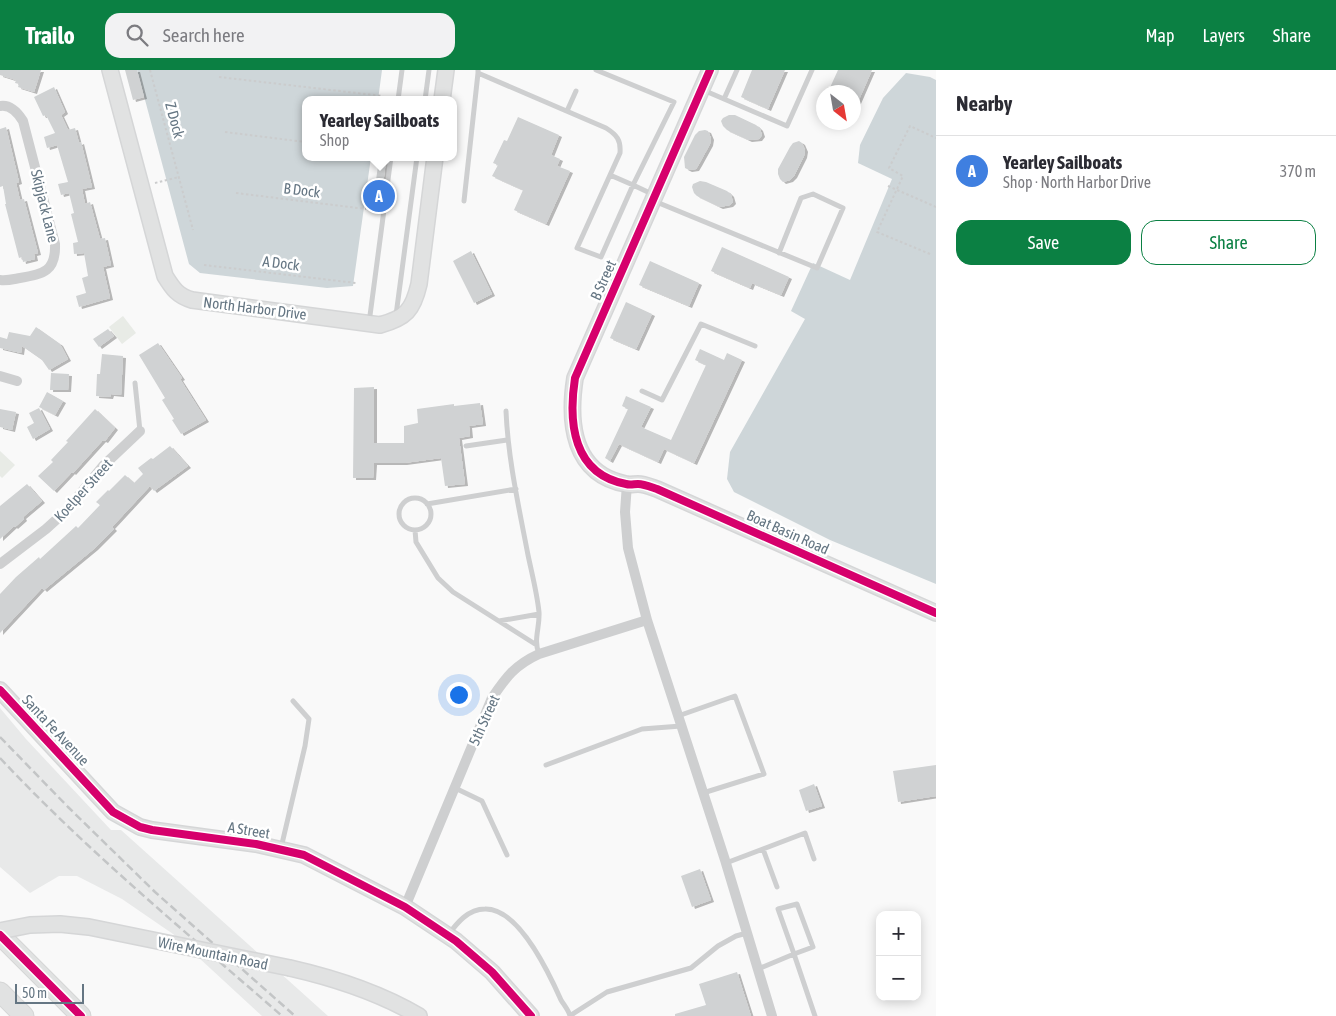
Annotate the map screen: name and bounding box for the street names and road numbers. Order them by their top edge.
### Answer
street label: Z Dock [162,100,188,140]
street label: Skipjack Lane [28,168,62,244]
street label: B Dock [283,179,322,201]
street label: A Dock [262,252,301,274]
street label: B Street [587,257,619,303]
street label: North Harbor Drive [202,293,308,323]
street label: Koelper Street [51,455,115,525]
street label: Boat Basin Road [744,506,832,558]
street label: Santa Fe Avenue [19,691,93,769]
street label: 5th Street [465,692,503,748]
street label: A Street [227,818,271,842]
street label: Wire Mountain Road [156,933,270,973]

